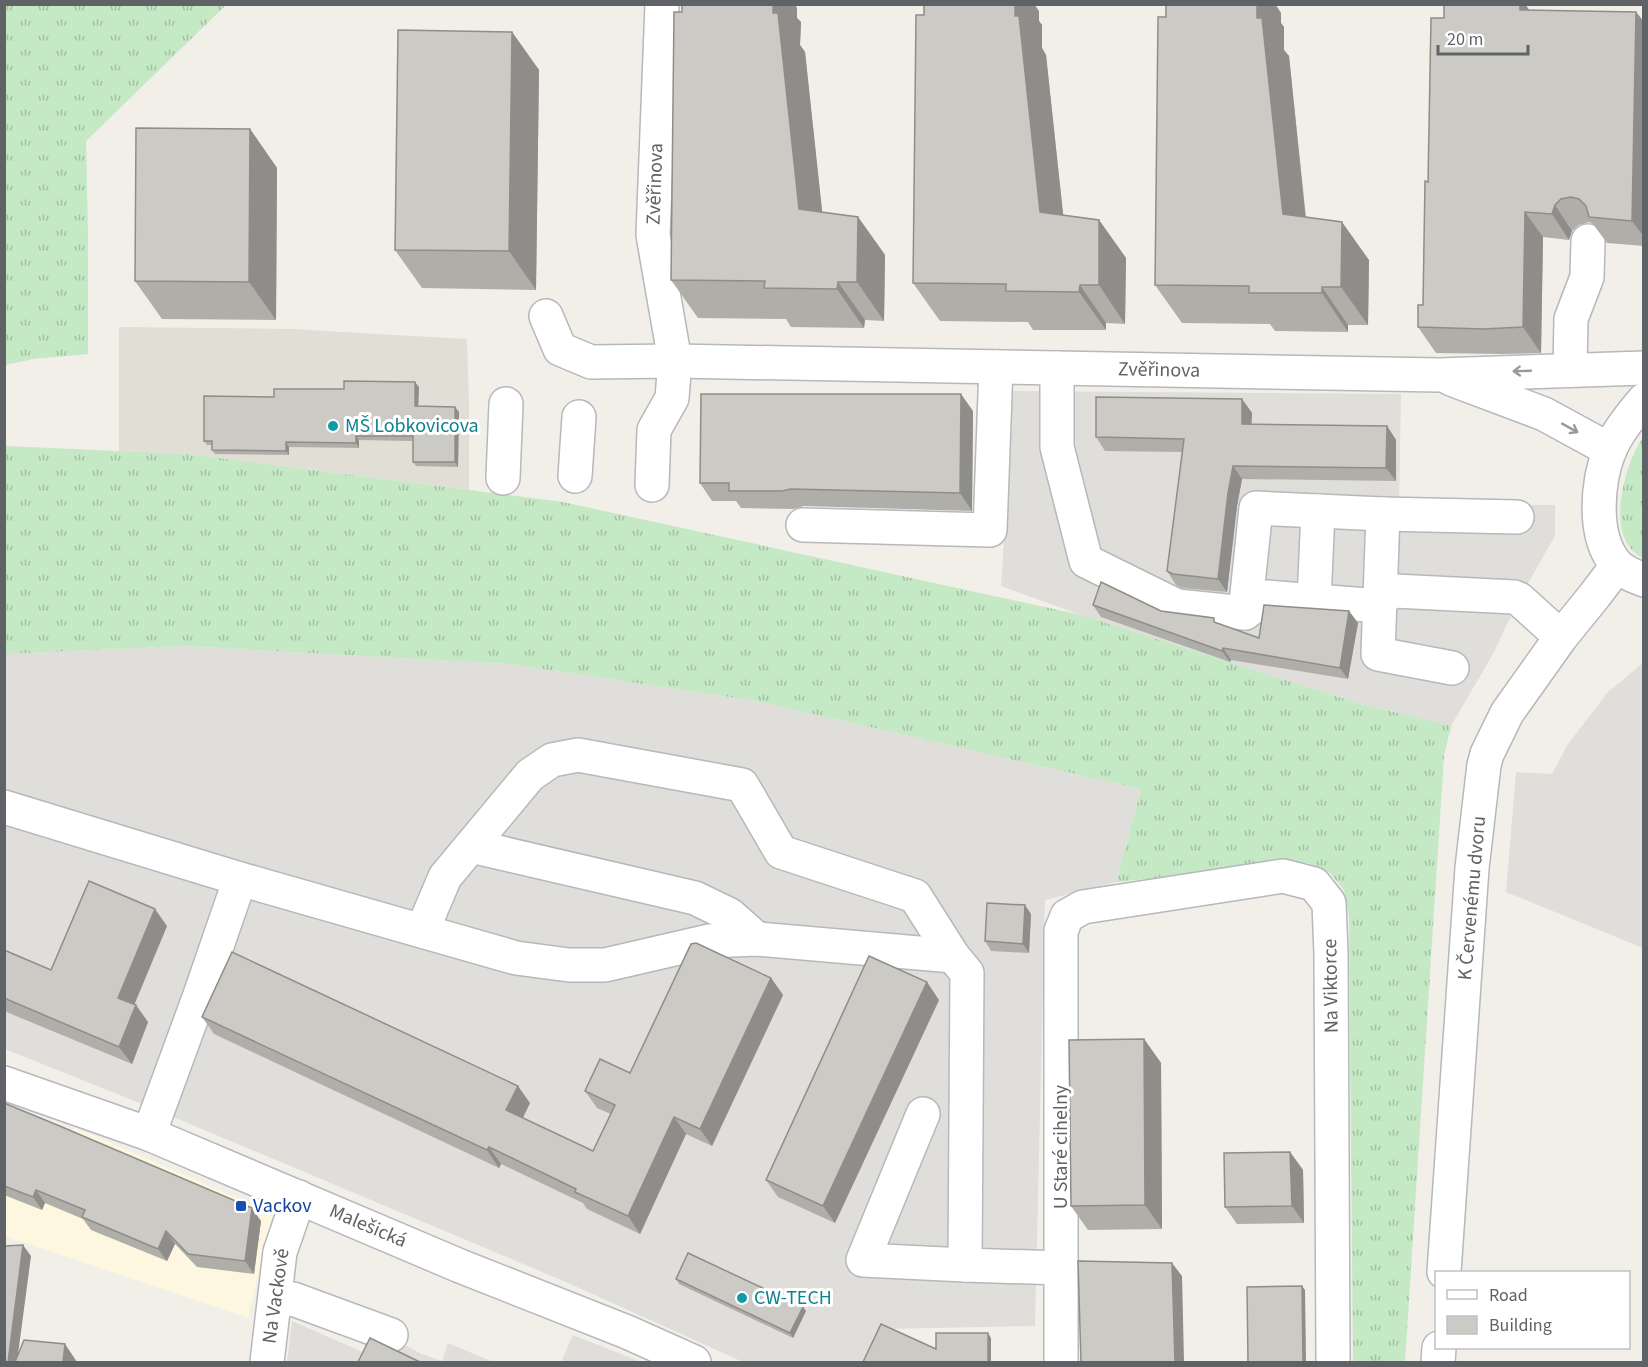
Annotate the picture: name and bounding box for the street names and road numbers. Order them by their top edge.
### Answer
street label: Zvěřinova [640,142,670,226]
street label: Zvěřinova [1118,355,1200,385]
street label: K Červenému dvoru [1451,815,1493,981]
street label: Na Viktorce [1316,938,1346,1033]
street label: U Staré cihelny [1047,1084,1075,1209]
street label: Malešická [325,1197,411,1255]
street label: Na Vackově [255,1247,297,1345]

